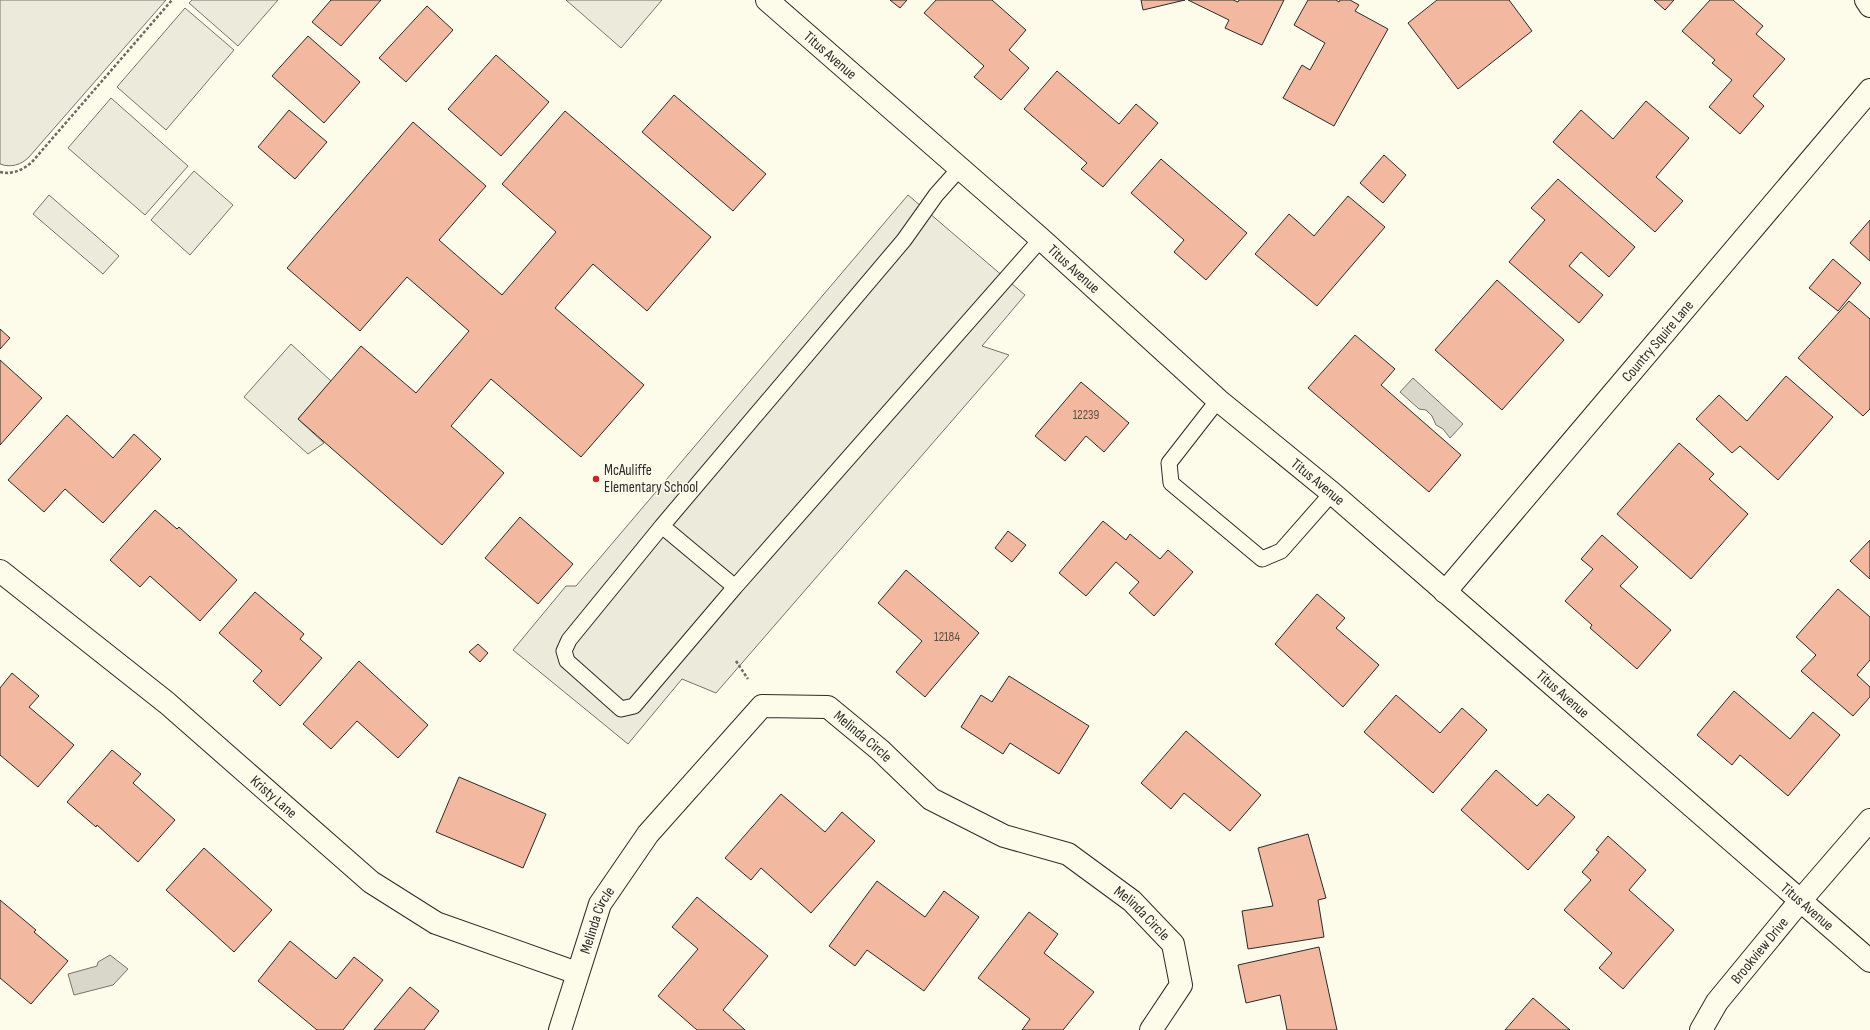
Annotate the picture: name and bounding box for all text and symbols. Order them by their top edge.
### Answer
street label: Titus Avenue [800,27,861,83]
street label: Titus Avenue [1044,240,1104,298]
street label: Country Squire Lane [1618,296,1698,386]
house number: 12239 [1073,407,1100,423]
street label: Titus Avenue [1287,454,1349,509]
place label: McAuliffe Elementary School [604,461,698,497]
marker: McAuliffe Elementary School [591,474,601,484]
house number: 12184 [934,629,961,645]
street label: Titus Avenue [1532,666,1593,722]
street label: Melinda Circle [830,706,896,766]
street label: Kristy Lane [247,771,301,822]
street label: Titus Avenue [1777,878,1838,935]
street label: Melinda Circle [1110,882,1174,944]
street label: Melinda Circle [575,883,619,956]
street label: Brookview Drive [1726,913,1792,988]

